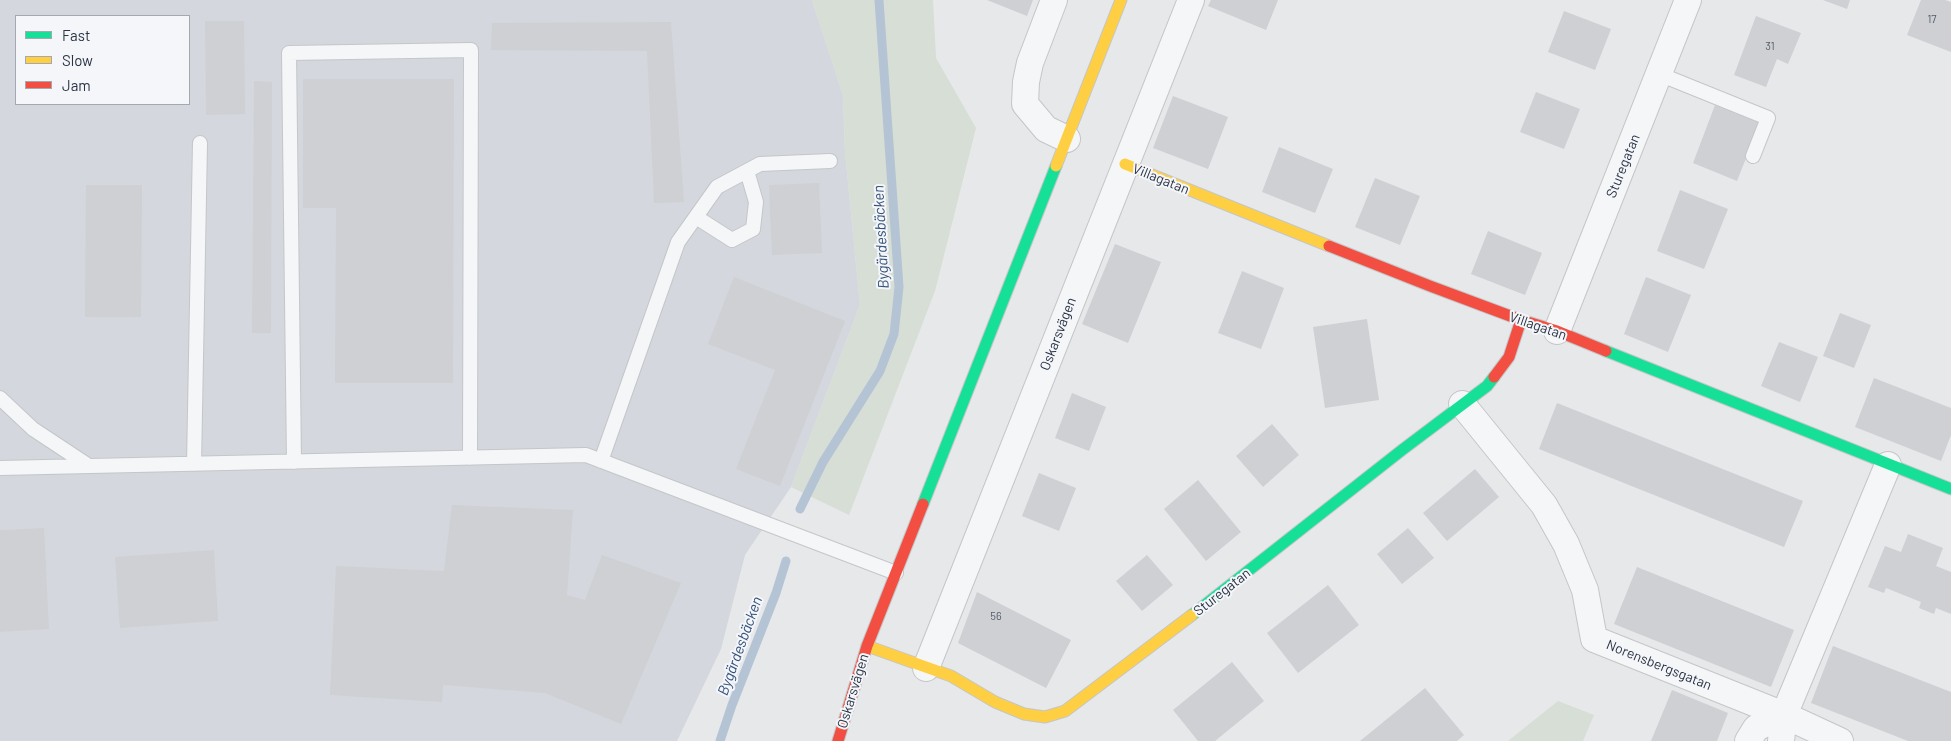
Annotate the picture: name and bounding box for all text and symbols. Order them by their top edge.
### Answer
house number: 17 [1927,12,1937,26]
legend [15,15,190,105]
text: Fast [62,26,90,44]
house number: 31 [1765,39,1775,53]
text: Slow [62,51,93,69]
text: Jam [62,76,91,94]
street label: Sturegatan [1603,131,1643,201]
street label: Villagatan [1130,160,1192,198]
water label: Bygärdesbäcken [869,185,893,289]
street label: Oskarsvägen [1036,295,1080,373]
street label: Villagatan [1507,308,1569,344]
street label: Sturegatan [1190,565,1254,619]
water label: Bygärdesbäcken [714,594,766,698]
house number: 56 [990,609,1002,623]
street label: Norensbergsgatan [1604,636,1714,694]
street label: Oskarsvägen [834,652,872,730]

